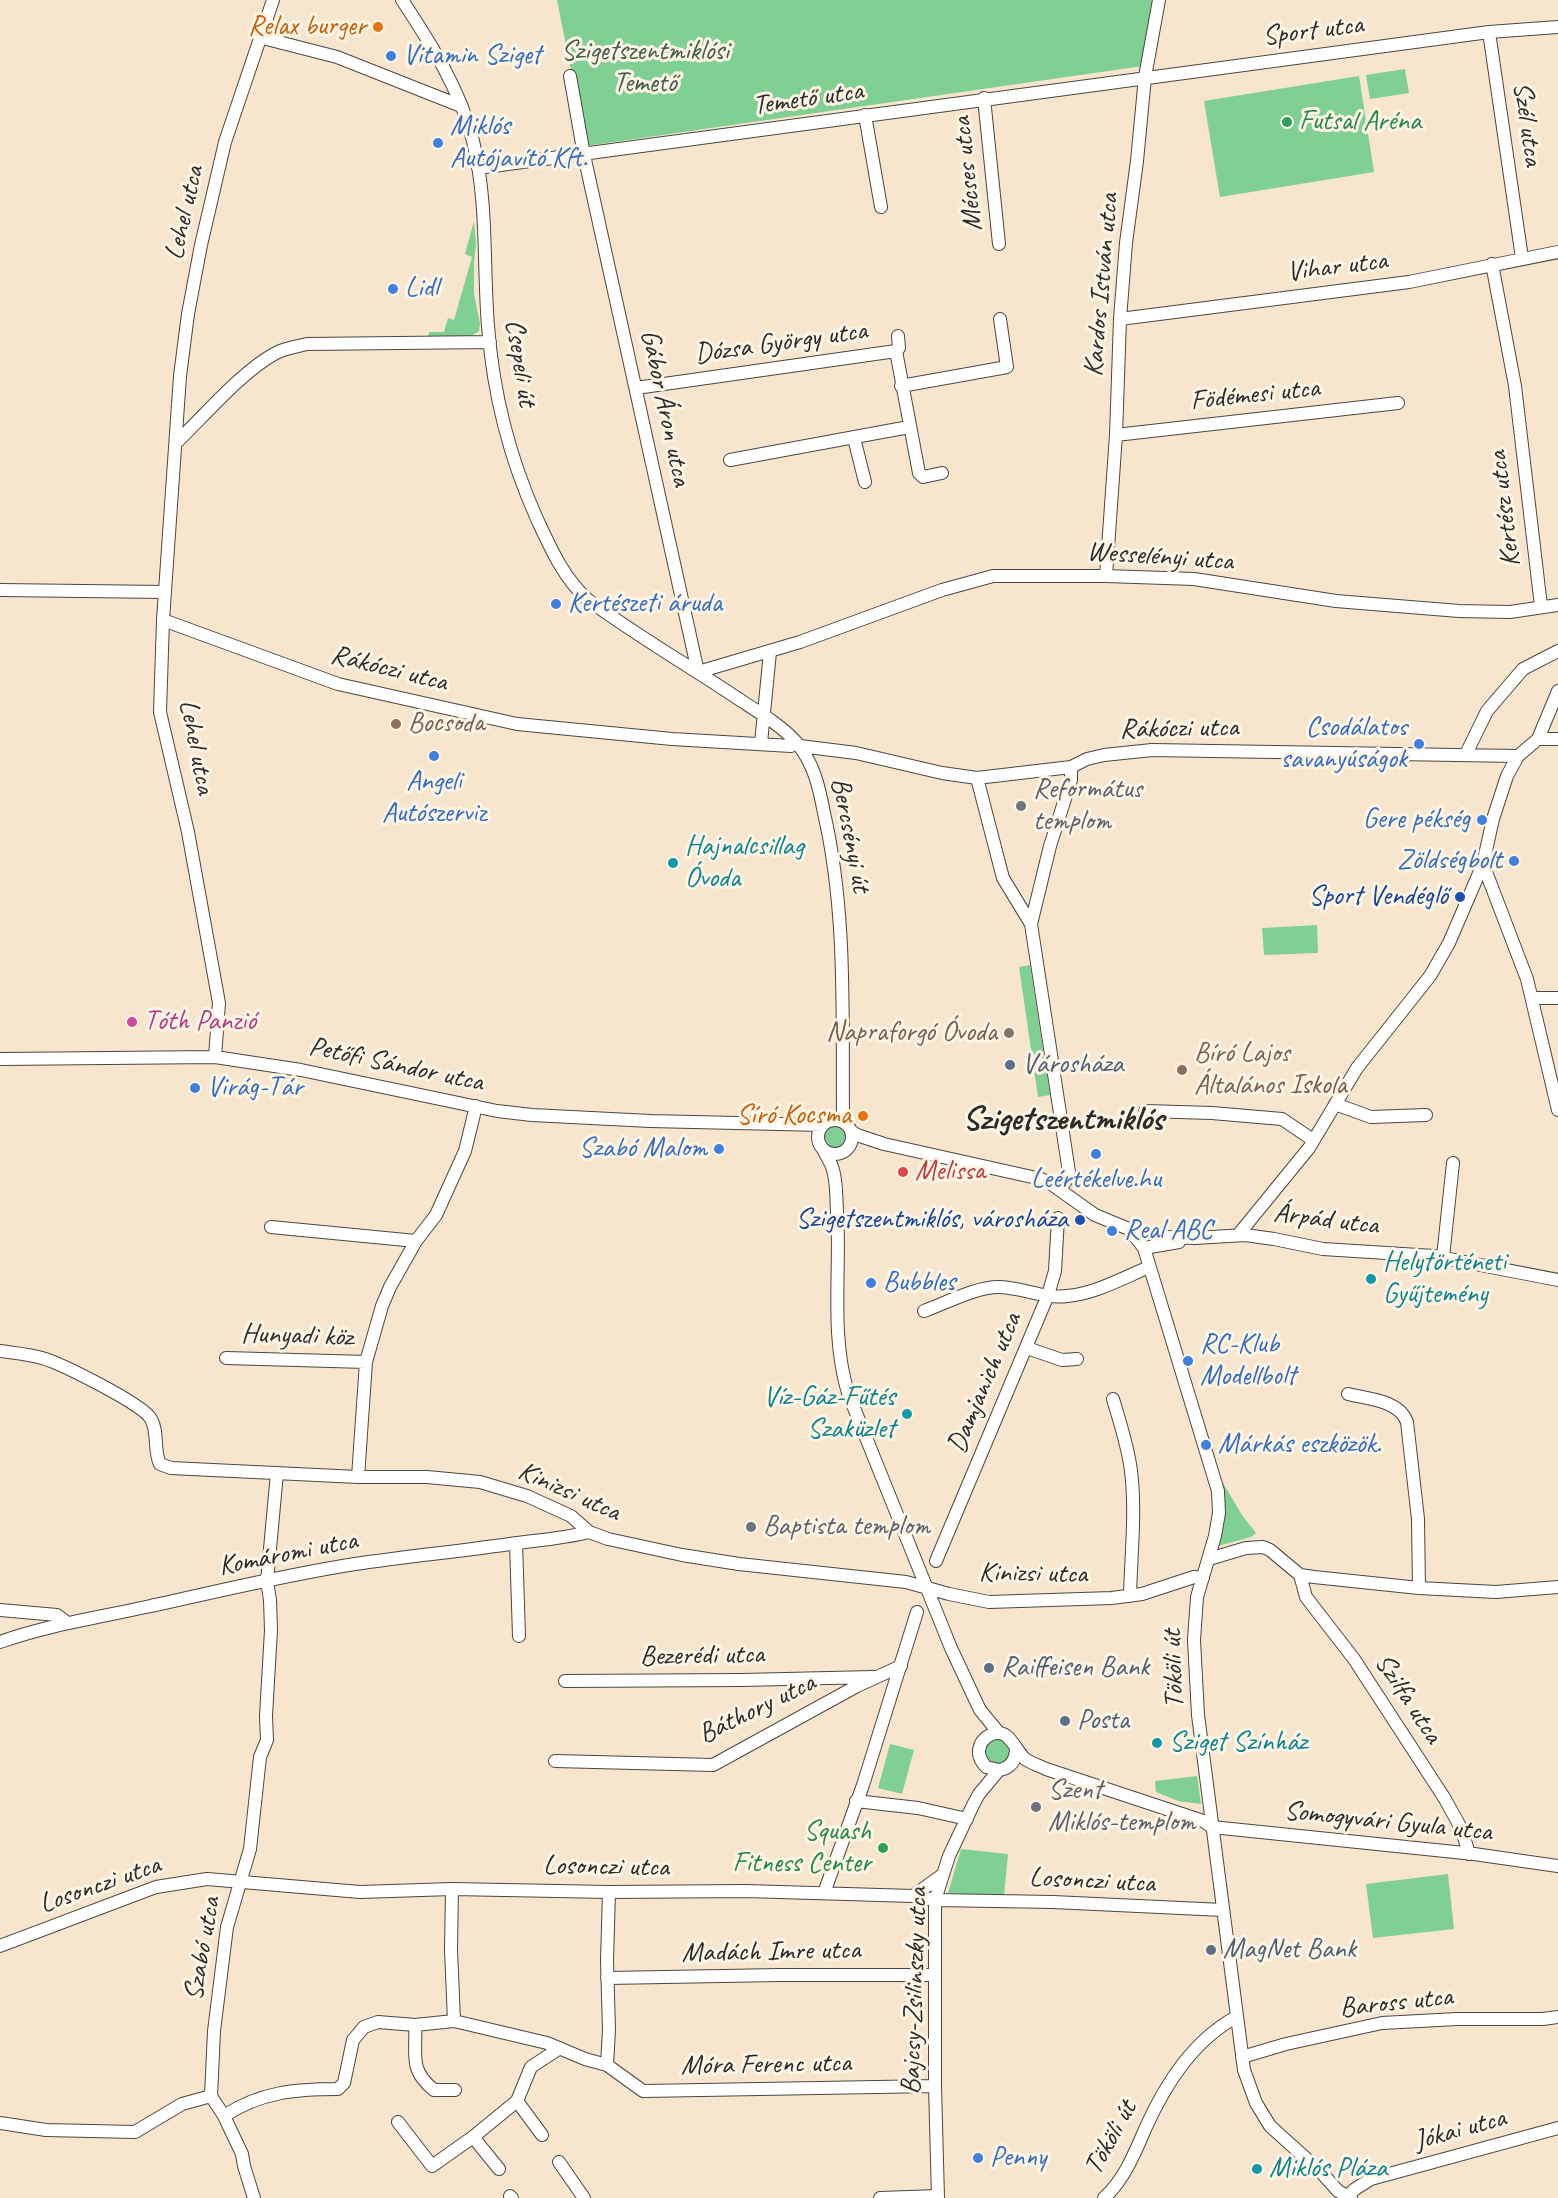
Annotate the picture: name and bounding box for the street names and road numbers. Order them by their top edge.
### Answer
street label: Sport utca [1261,8,1365,54]
street label: Temető utca [751,75,865,123]
street label: Szél utca [1504,80,1550,168]
street label: Mécses utca [945,115,991,233]
street label: Lehel utca [158,163,212,263]
street label: Kardos István utca [1077,192,1127,378]
street label: Vihar utca [1285,244,1389,290]
street label: Dózsa György utca [693,314,869,372]
street label: Csepeli út [497,317,543,409]
street label: Gábor Áron utca [632,327,698,489]
street label: Födémesi utca [1189,372,1321,418]
street label: Kertész utca [1481,449,1529,569]
street label: Wesselényi utca [1086,535,1234,579]
street label: Rákóczi utca [327,638,451,700]
street label: Lehel utca [170,697,222,797]
street label: Rákóczi utca [1119,711,1239,747]
street label: Bercsényi út [822,775,878,895]
street label: Petőfi Sándor utca [306,1030,486,1100]
street label: Árpád utca [1272,1197,1380,1243]
street label: Damjanich utca [940,1308,1030,1458]
street label: Hunyadi köz [241,1317,353,1355]
street label: Kinizsi utca [513,1455,625,1529]
street label: Komáromi utca [216,1524,360,1584]
street label: Kinizsi utca [979,1556,1087,1592]
street label: Tököli út [1156,1629,1192,1709]
street label: Bezerédi utca [639,1638,765,1674]
street label: Szilfa utca [1367,1648,1449,1750]
street label: Báthory utca [693,1666,821,1752]
street label: Somogyvári Gyula utca [1282,1794,1494,1850]
street label: Losonczi utca [35,1849,165,1921]
street label: Losonczi utca [543,1849,669,1885]
street label: Losonczi utca [1028,1861,1156,1901]
street label: Bajcsy-Zsilinszky utca [895,1887,935,2095]
street label: Szabó utca [177,1895,229,2003]
street label: Madách Imre utca [681,1934,861,1970]
street label: Baross utca [1338,1980,1454,2026]
street label: Móra Ferenc utca [681,2047,851,2083]
street label: Tököli út [1077,2095,1145,2181]
street label: Jókai utca [1410,2102,1510,2158]

